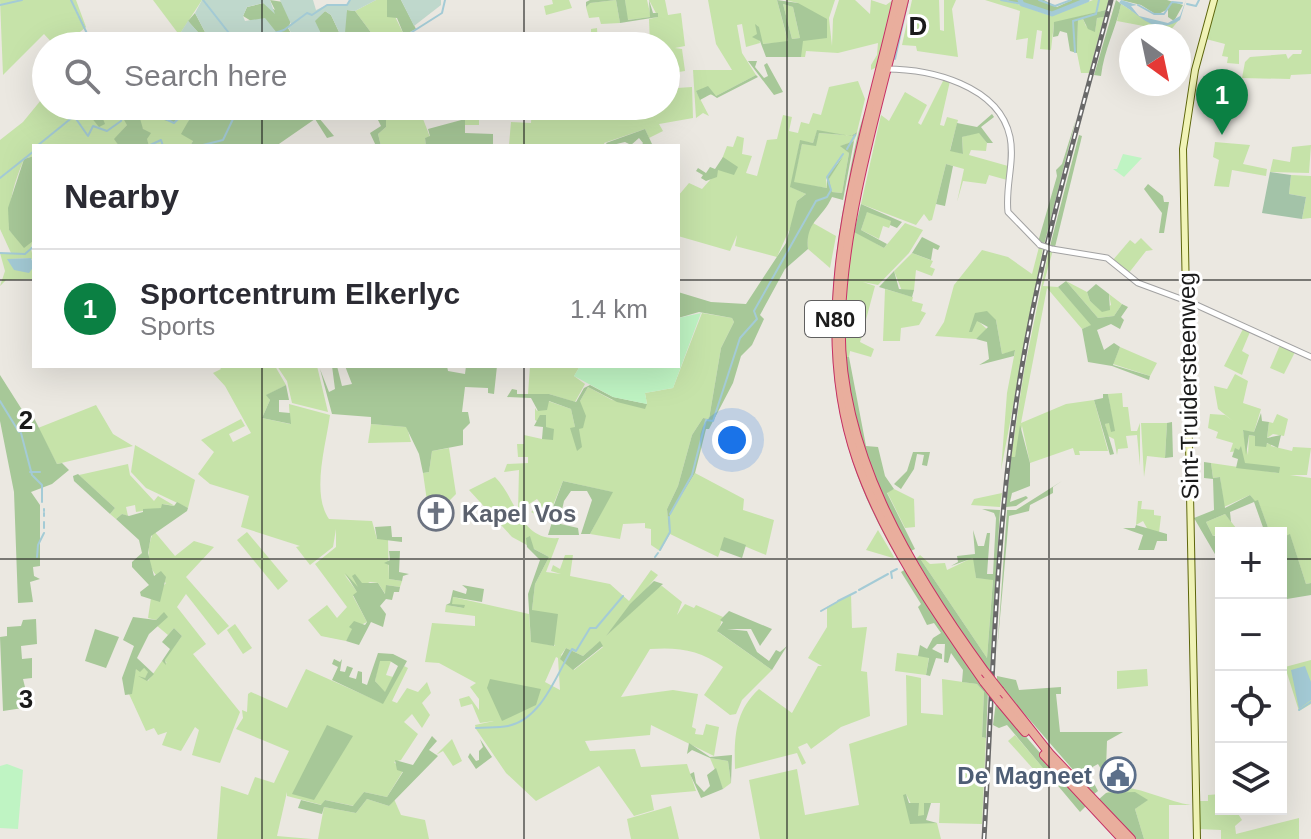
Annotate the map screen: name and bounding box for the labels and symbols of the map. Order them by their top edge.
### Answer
text: D [909,11,927,41]
north arrow [1119,24,1191,96]
pin: 1 [1196,69,1248,135]
street label: Sint-Truidersteenweg [1173,272,1203,500]
road number: N80 [805,301,865,337]
text: 2 [19,405,33,435]
your location [712,420,752,460]
church icon: Kapel Vos [417,494,455,532]
place label: Kapel Vos [462,500,576,527]
text: 3 [19,684,33,714]
public building icon: De Magneet [1099,756,1137,794]
place label: De Magneet [957,762,1092,789]

